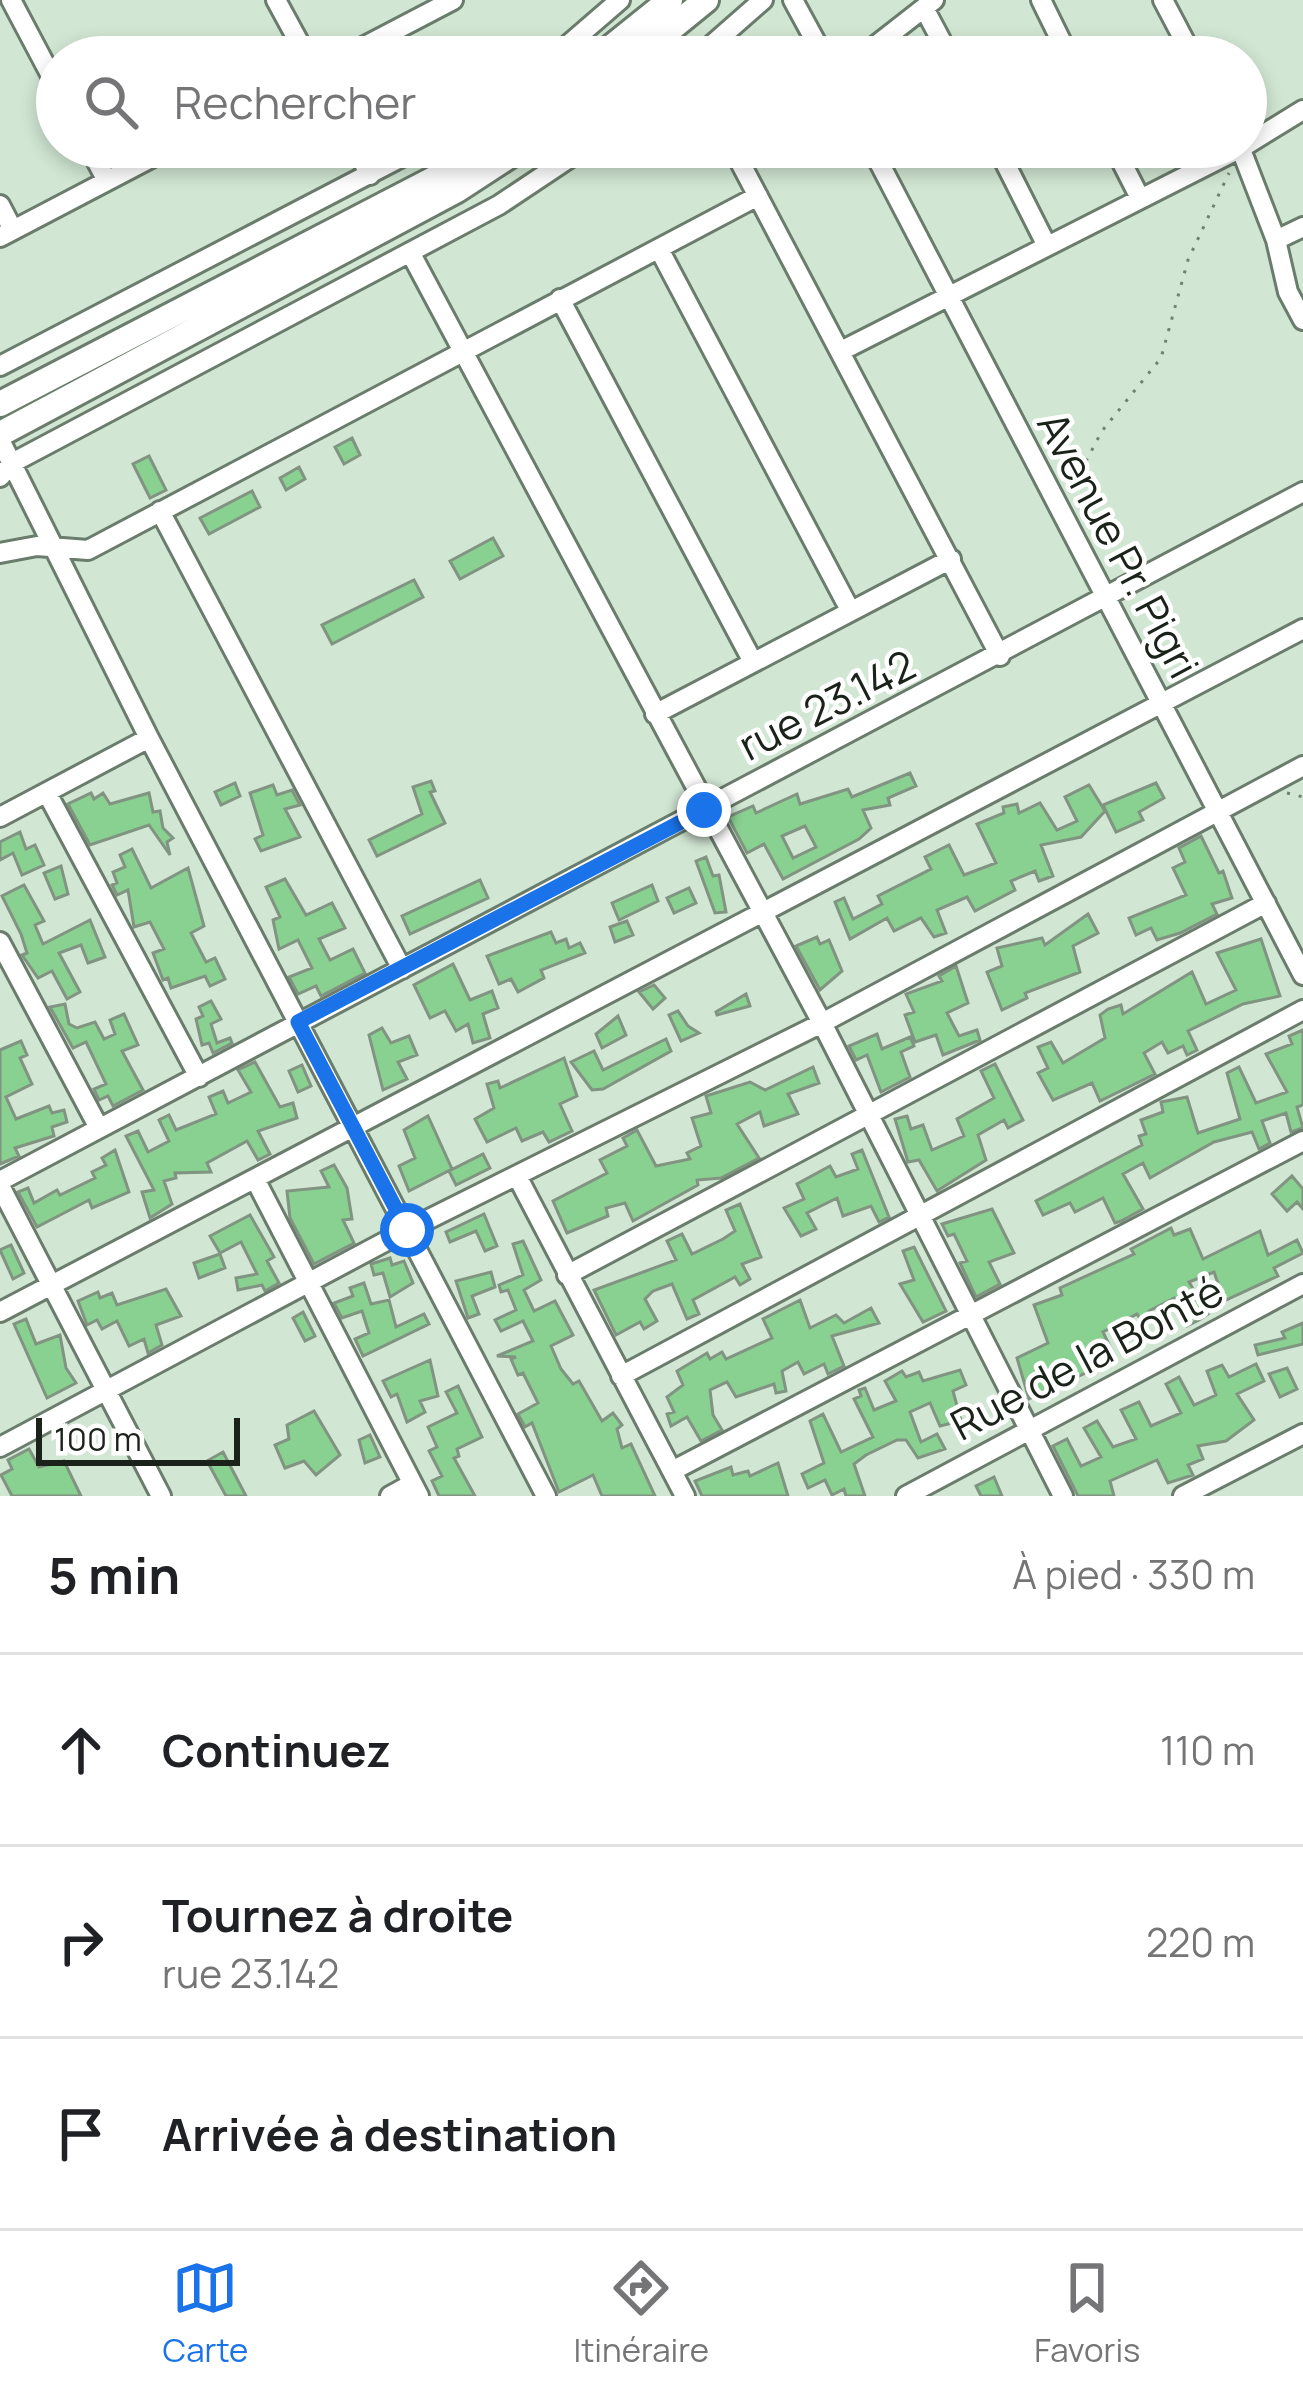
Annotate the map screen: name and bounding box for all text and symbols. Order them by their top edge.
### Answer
search box [36,36,1267,168]
icon: search [78,69,144,135]
text: Rechercher [174,71,417,133]
street label: Avenue Pr. Pigri [1024,401,1213,688]
street label: rue 23.142 [728,635,925,773]
route end [677,783,731,837]
route start [380,1203,434,1257]
street label: Rue de la Bonté [940,1261,1233,1453]
scale bar [36,1412,240,1465]
text: 100 m [54,1416,142,1461]
text: 5 min [48,1540,180,1609]
text: À pied · 330 m [1012,1547,1255,1601]
icon: ahead [48,1717,114,1783]
text: Continuez [162,1719,391,1781]
text: 110 m [1160,1723,1255,1777]
text: Tournez à droite [162,1884,513,1946]
icon: right [48,1909,114,1975]
text: 220 m [1146,1915,1255,1969]
text: rue 23.142 [162,1946,339,2000]
icon: arrive [48,2101,114,2167]
text: Arrivée à destination [162,2103,617,2165]
tab: Carte [163,2255,248,2372]
tab: Itinéraire [573,2255,709,2372]
tab: Favoris [1034,2255,1140,2372]

